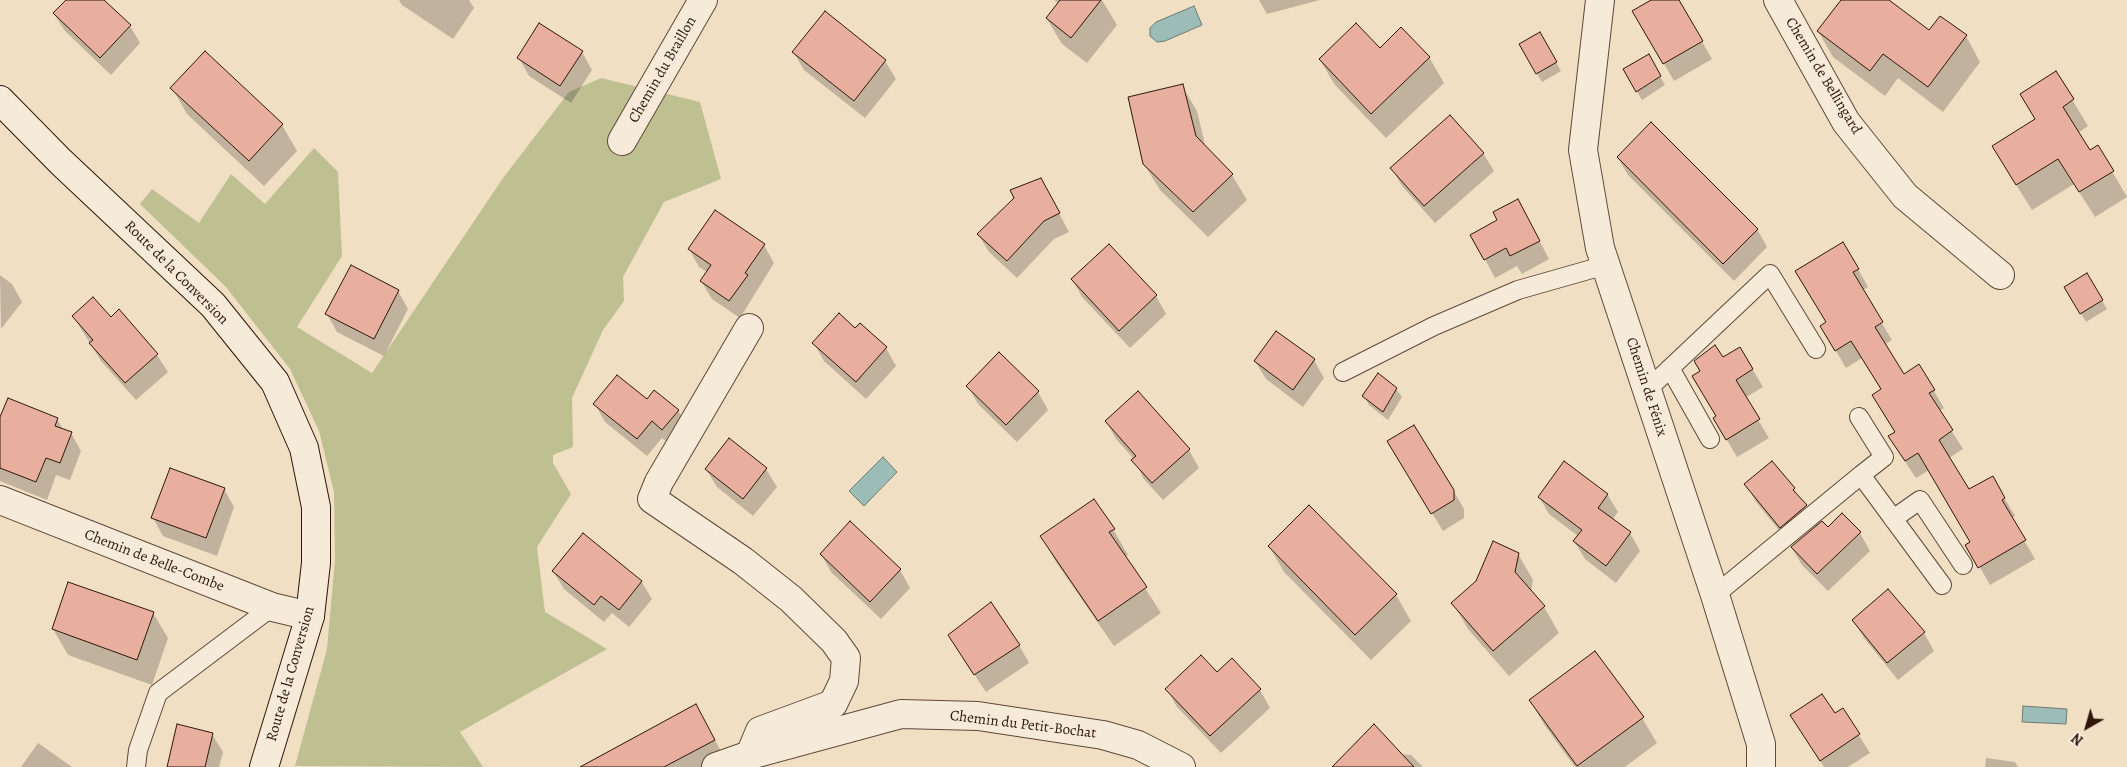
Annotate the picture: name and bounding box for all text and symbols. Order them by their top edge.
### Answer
street label: Chemin du Braillon [625,14,701,126]
street label: Chemin de Bellingard [1781,14,1865,138]
street label: Route de la Conversion [120,217,232,329]
street label: Chemin de Fénix [1622,335,1670,439]
street label: Chemin de Belle-Combe [81,526,227,596]
street label: Route de la Conversion [263,604,319,744]
north arrow [2062,702,2112,752]
street label: Chemin du Petit-Bochat [949,707,1097,743]
text: N [2068,729,2087,750]

